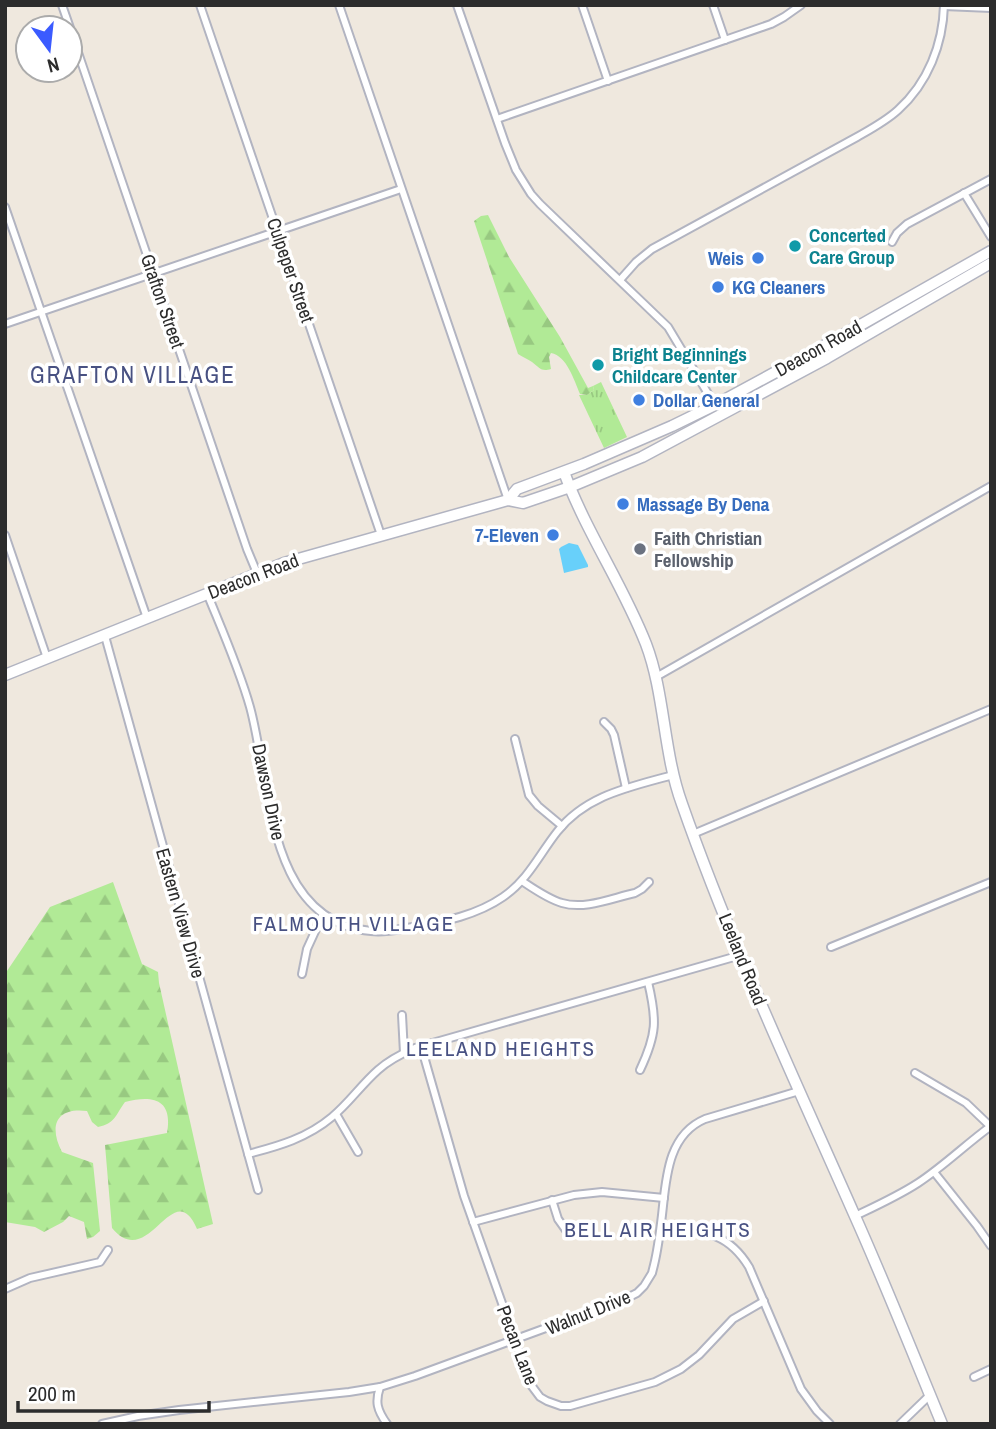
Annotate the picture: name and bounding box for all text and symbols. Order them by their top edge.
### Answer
north arrow [14,14,84,84]
text: N [45,51,62,79]
street label: Culpeper Street [261,214,321,326]
place label: Concerted Care Group [809,222,895,270]
marker: Concerted Care Group [787,238,803,254]
place label: Weis [708,245,744,271]
street label: Grafton Street [135,250,191,352]
marker: Weis [750,250,766,266]
place label: KG Cleaners [732,274,826,300]
marker: KG Cleaners [710,279,726,295]
street label: Deacon Road [770,314,866,382]
place label: Bright Beginnings Childcare Center [612,341,747,389]
marker: Bright Beginnings Childcare Center [590,357,606,373]
district label: GRAFTON VILLAGE [30,359,236,390]
place label: Dollar General [653,387,760,413]
marker: Dollar General [631,392,647,408]
place label: Massage By Dena [637,491,770,517]
marker: Massage By Dena [615,496,631,512]
place label: 7-Eleven [475,522,539,548]
place label: Faith Christian Fellowship [654,525,762,573]
marker: 7-Eleven [545,527,561,543]
marker: Faith Christian Fellowship [632,541,648,557]
street label: Deacon Road [204,547,302,605]
street label: Dawson Drive [246,741,292,843]
street label: Eastern View Drive [150,845,212,981]
district label: FALMOUTH VILLAGE [253,909,455,938]
street label: Leeland Road [713,909,773,1009]
district label: LEELAND HEIGHTS [406,1034,596,1063]
district label: BELL AIR HEIGHTS [564,1215,752,1244]
street label: Walnut Drive [542,1283,634,1341]
street label: Pecan Lane [491,1302,545,1388]
scale bar [18,1370,208,1414]
text: 200 m [28,1379,76,1408]

